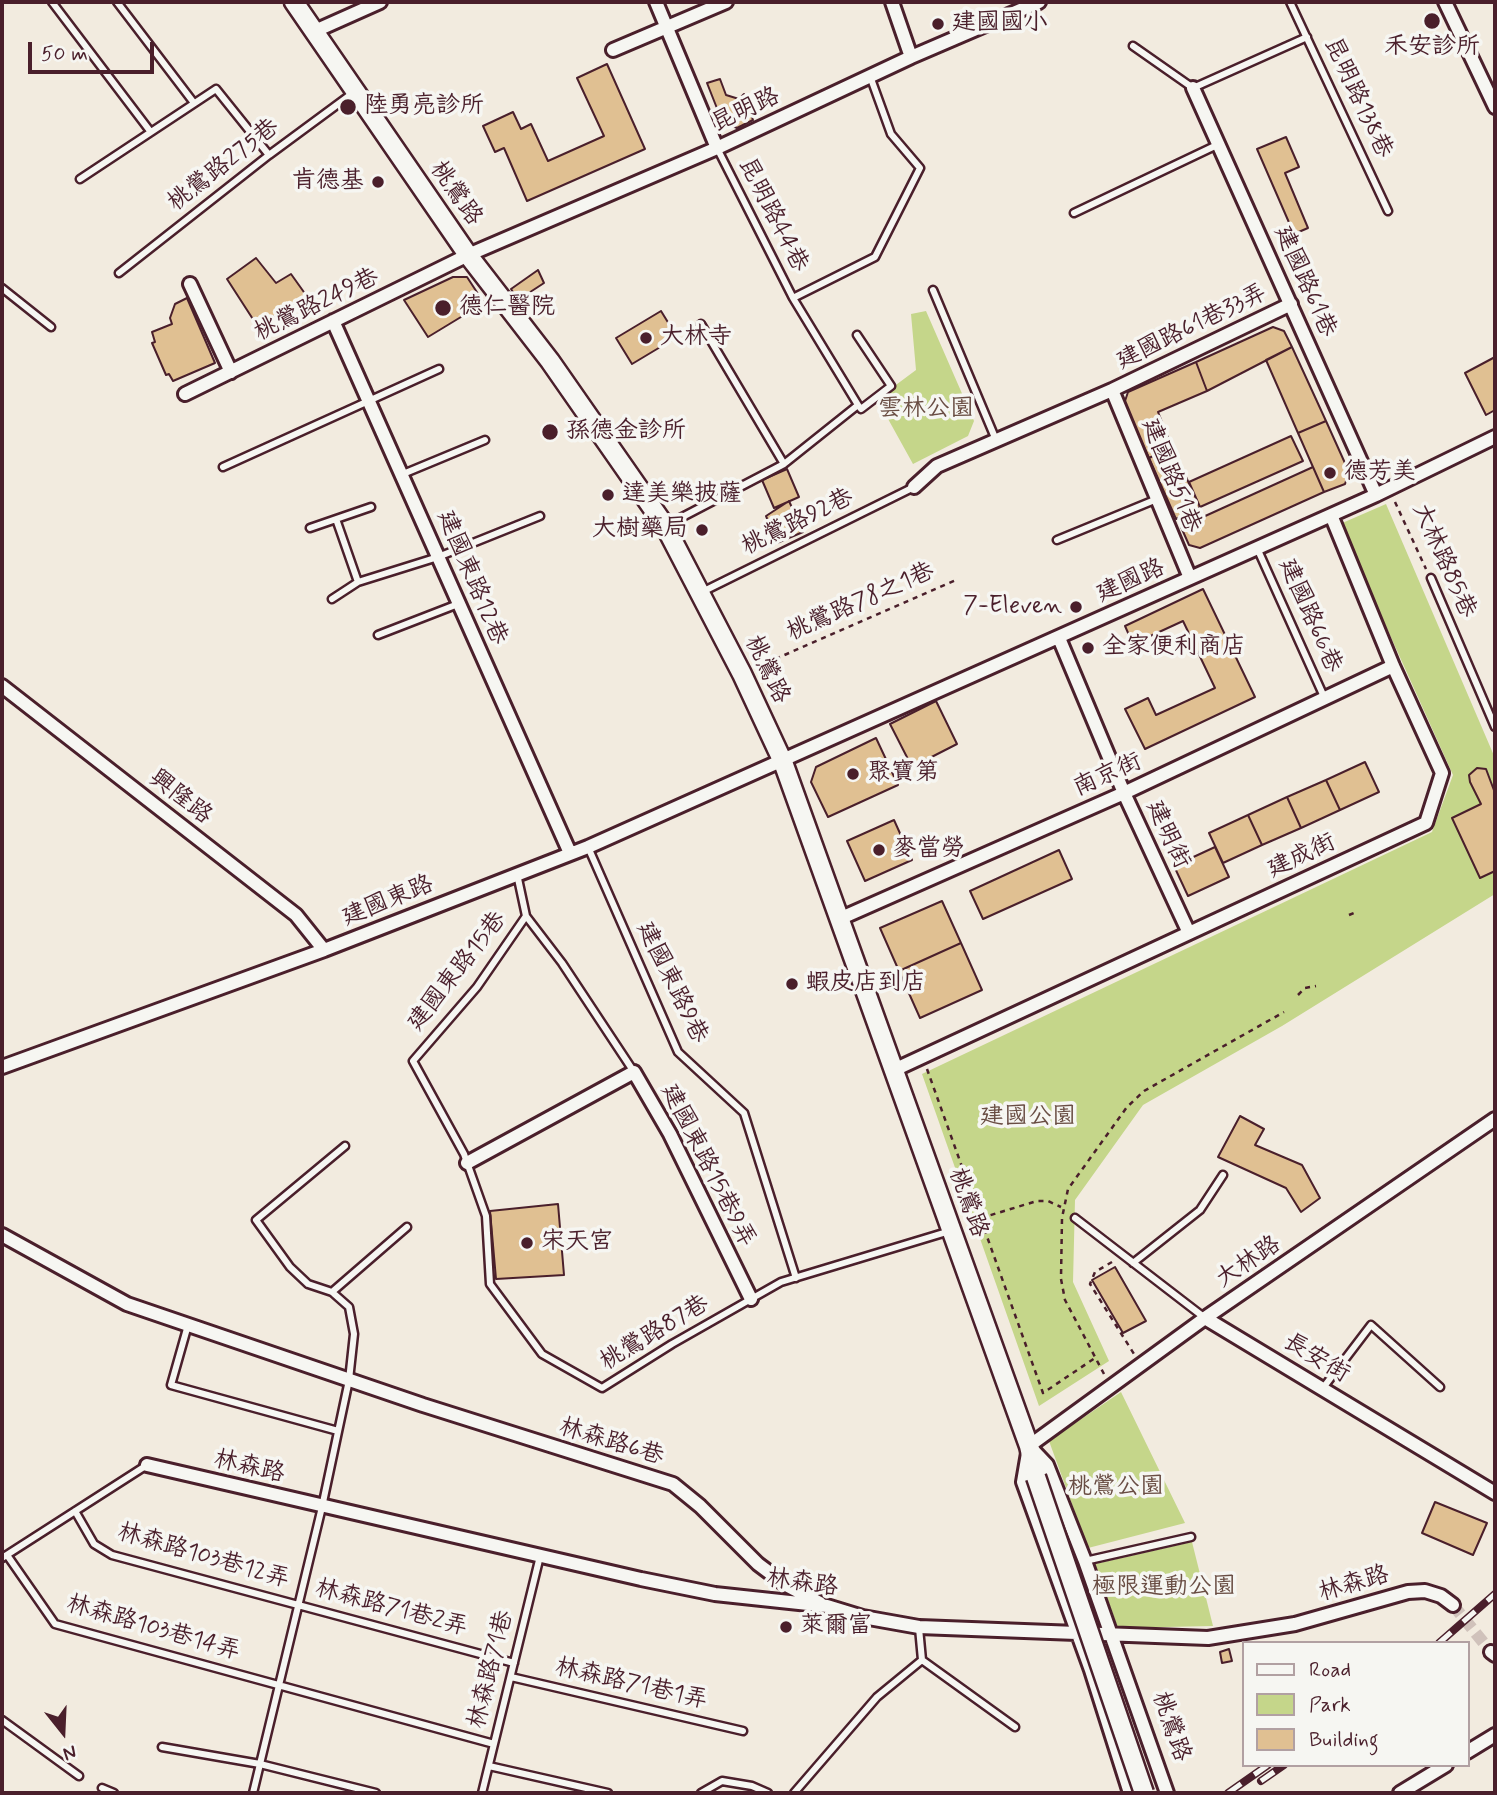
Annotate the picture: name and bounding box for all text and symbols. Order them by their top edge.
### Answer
place label: 建國國小 [952,10,1048,38]
marker: 禾安診所 [1422,11,1442,31]
marker: 建國國小 [930,16,946,32]
scale bar [32,28,158,72]
street label: 昆明路138巷 [1317,33,1397,163]
place label: 禾安診所 [1384,34,1480,62]
text: 50 m [41,40,88,68]
street label: 昆明路 [707,83,785,139]
place label: 陸勇亮診所 [364,93,484,121]
marker: 陸勇亮診所 [338,97,358,117]
street label: 桃鶯路275巷 [163,114,285,218]
street label: 昆明路44巷 [731,153,813,277]
street label: 桃鶯路 [423,156,487,232]
place label: 肯德基 [292,168,364,196]
marker: 肯德基 [370,174,386,190]
street label: 建國路61巷 [1267,222,1341,342]
street label: 桃鶯路249巷 [250,263,384,349]
street label: 建國路61巷33弄 [1112,279,1272,377]
place label: 德仁醫院 [459,294,555,322]
marker: 德仁醫院 [433,298,453,318]
place label: 大林寺 [660,324,732,352]
marker: 大林寺 [638,330,654,346]
park label: 雲林公園 [878,396,974,424]
street label: 建國路51巷 [1134,415,1206,537]
place label: 孫德金診所 [566,418,686,446]
marker: 孫德金診所 [540,422,560,442]
place label: 德芳美 [1344,459,1416,487]
marker: 德芳美 [1322,465,1338,481]
place label: 達美樂披薩 [622,481,742,509]
street label: 桃鶯路92巷 [738,484,858,562]
marker: 達美樂披薩 [600,487,616,503]
street label: 大林路85巷 [1405,499,1481,623]
street label: 建國東路12巷 [430,506,512,650]
place label: 大樹藥局 [592,516,688,544]
marker: 大樹藥局 [694,522,710,538]
street label: 建國路 [1092,554,1170,610]
street label: 建國路66巷 [1271,555,1347,677]
street label: 桃鶯路78之1巷 [783,558,939,648]
place label: 7-Eleven [963,593,1062,621]
marker: 7-Eleven [1068,599,1084,615]
street label: 桃鶯路 [737,631,795,709]
place label: 全家便利商店 [1102,634,1246,662]
marker: 全家便利商店 [1080,640,1096,656]
street label: 南京街 [1069,748,1147,804]
place label: 聚寶第 [867,760,939,788]
street label: 興隆路 [143,764,217,832]
marker: 聚寶第 [845,766,861,782]
street label: 建明街 [1139,796,1195,874]
street label: 建成街 [1263,829,1341,885]
place label: 麥當勞 [893,836,965,864]
marker: 麥當勞 [871,842,887,858]
street label: 建國東路 [338,871,438,933]
street label: 建國東路15巷 [402,907,514,1037]
street label: 建國東路9巷 [629,917,713,1049]
place label: 蝦皮店到店 [806,970,926,998]
marker: 蝦皮店到店 [784,976,800,992]
street label: 建國東路15巷9弄 [653,1080,761,1252]
park label: 建國公園 [980,1104,1076,1132]
street label: 桃鶯路 [941,1164,993,1242]
place label: 宋天宮 [541,1229,613,1257]
street label: 大林路 [1211,1231,1287,1295]
marker: 宋天宮 [519,1235,535,1251]
street label: 桃鶯路87巷 [595,1290,715,1378]
street label: 長安街 [1278,1328,1354,1390]
street label: 林森路6巷 [555,1413,667,1473]
street label: 林森路 [211,1446,287,1490]
park label: 桃鶯公園 [1068,1474,1164,1502]
street label: 林森路103巷12弄 [114,1519,292,1595]
street label: 林森路 [1315,1561,1393,1609]
street label: 林森路 [764,1565,840,1603]
park label: 極限運動公園 [1092,1574,1236,1602]
street label: 林森路71巷2弄 [312,1575,470,1643]
street label: 林森路103巷14弄 [63,1590,243,1668]
street label: 林森路71巷 [463,1608,521,1732]
place label: 萊爾富 [800,1613,872,1641]
marker: 萊爾富 [778,1619,794,1635]
legend [1242,1641,1469,1767]
street label: 林森路71巷1弄 [552,1653,710,1717]
text: Road [1309,1656,1351,1684]
street label: 桃鶯路 [1145,1688,1195,1766]
text: Park [1309,1691,1351,1719]
north arrow [28,1697,98,1767]
text: Building [1309,1726,1379,1754]
text: N [60,1739,80,1766]

